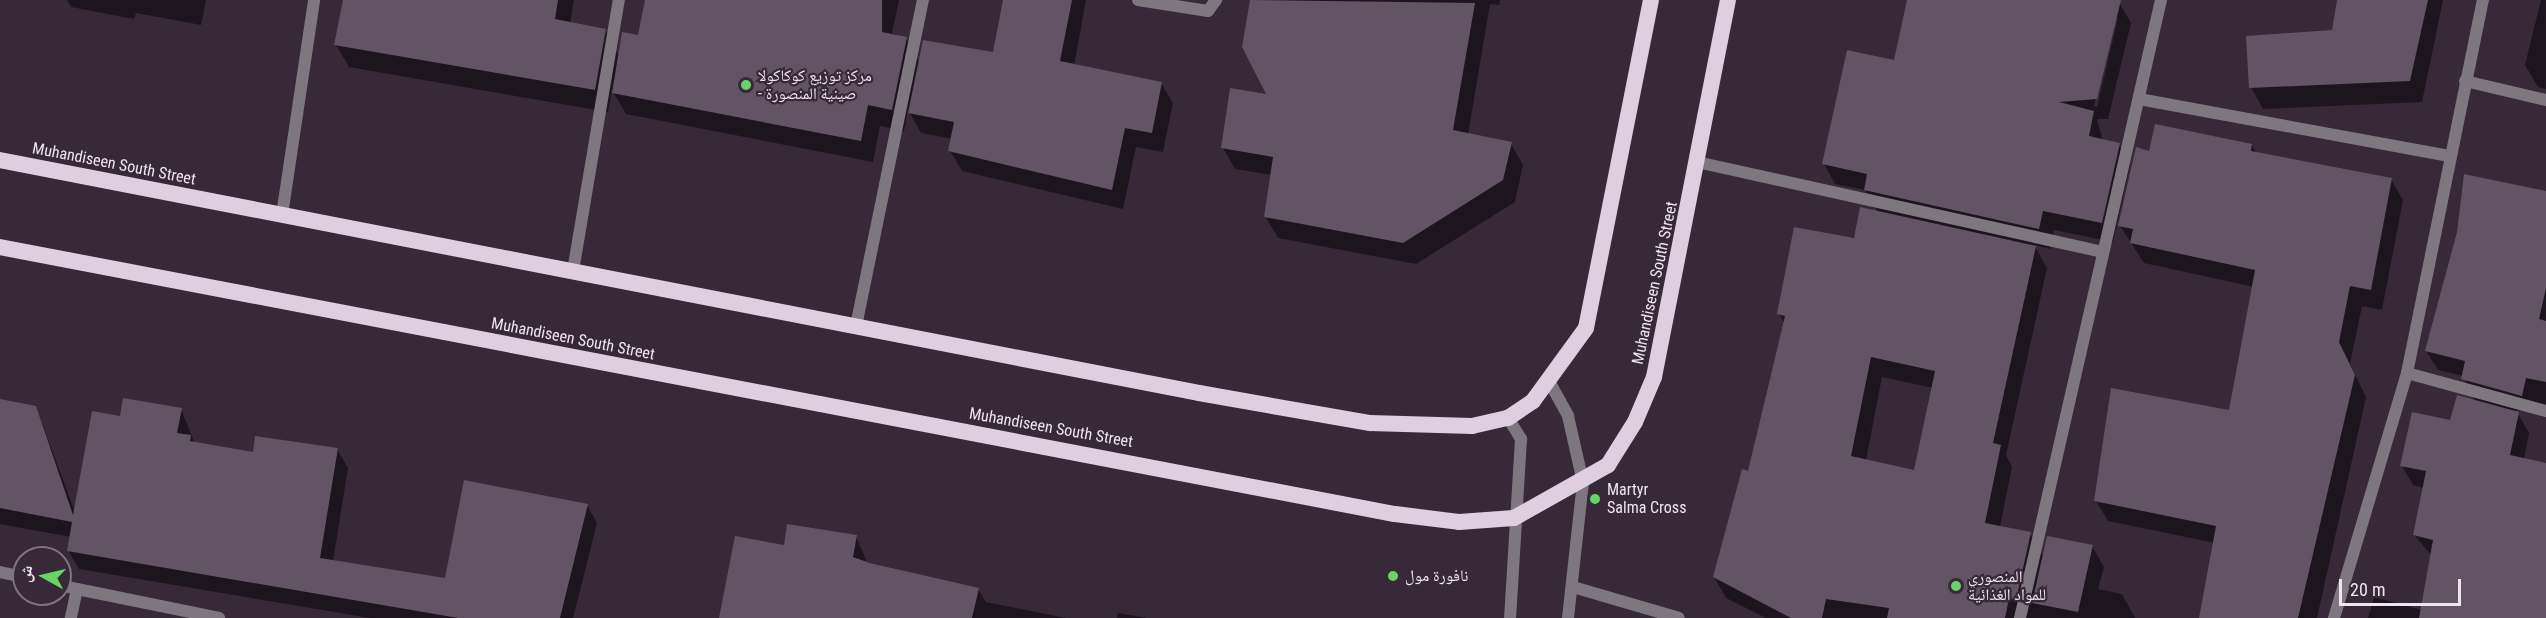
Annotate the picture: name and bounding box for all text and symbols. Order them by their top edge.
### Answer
place label: مركز توزيع كوكاكولا - صينية المنصورة [758,66,872,104]
marker: مركز توزيع كوكاكولا - صينية المنصورة [739,78,753,92]
street label: Muhandiseen South Street [31,139,197,189]
street label: Muhandiseen South Street [1628,200,1682,366]
street label: Muhandiseen South Street [490,314,656,364]
street label: Muhandiseen South Street [968,404,1134,452]
place label: Martyr Salma Cross [1607,480,1686,518]
marker: Martyr Salma Cross [1588,492,1602,506]
north arrow [12,546,72,606]
text: ش [15,564,36,583]
place label: نافورة مول [1405,566,1468,586]
place label: المنصوري للمواد الغذائية [1968,567,2046,605]
scale bar [2342,567,2464,605]
marker: نافورة مول [1386,569,1400,583]
marker: المنصوري للمواد الغذائية [1949,579,1963,593]
text: 20 m [2350,579,2385,600]

